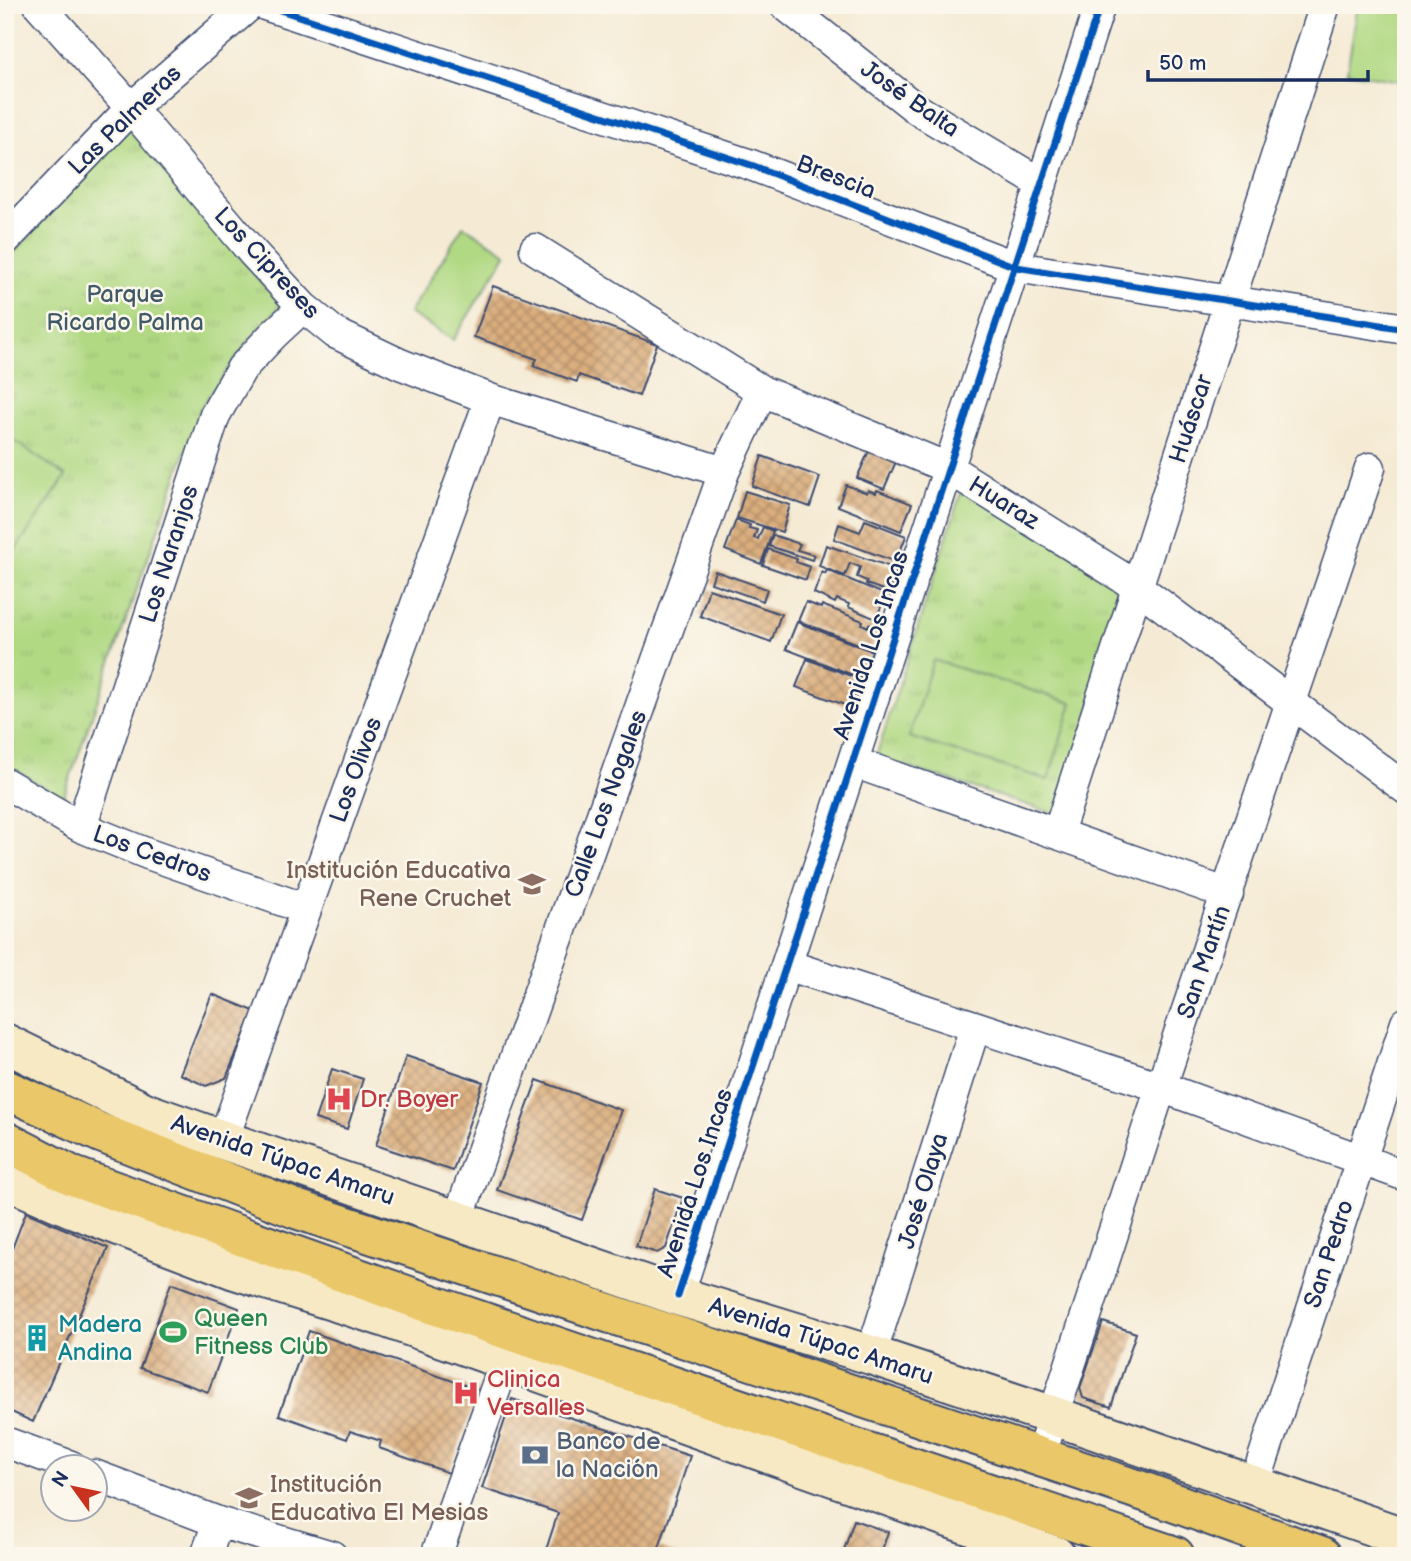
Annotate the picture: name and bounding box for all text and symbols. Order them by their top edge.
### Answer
scale bar [1148,38,1369,82]
text: 50 m [1159,51,1206,76]
street label: José Balta [855,54,965,144]
street label: Las Palmeras [62,59,188,181]
street label: Brescia [792,149,880,205]
street label: Los Cipreses [208,201,326,325]
park label: Parque Ricardo Palma [46,280,204,337]
street label: Huáscar [1163,371,1219,467]
street label: Huaraz [963,470,1045,536]
street label: Los Naranjos [133,481,205,627]
street label: Avenida Los Incas [827,547,915,743]
street label: Calle Los Nogales [559,706,653,902]
street label: Los Olivos [324,713,389,827]
street label: Los Cedros [89,819,215,889]
place label: Institución Educativa Rene Cruchet [286,856,512,913]
school or university icon: Institución Educativa Rene Cruchet [517,869,547,899]
street label: San Martín [1171,902,1237,1022]
hospital icon: Dr. Boyer [324,1084,354,1114]
place label: Dr. Boyer [360,1085,458,1114]
street label: Avenida Los Incas [651,1085,739,1281]
street label: Avenida Túpac Amaru [167,1108,399,1212]
street label: José Olaya [892,1130,954,1252]
street label: San Pedro [1298,1196,1360,1312]
street label: Avenida Túpac Amaru [705,1291,937,1391]
place label: Queen Fitness Club [194,1304,329,1361]
place label: Madera Andina [58,1310,142,1367]
sports icon: Queen Fitness Club [158,1317,188,1347]
building icon: Madera Andina [22,1323,52,1353]
place label: Clinica Versalles [487,1365,585,1422]
hospital icon: Clinica Versalles [451,1378,481,1408]
place label: Banco de la Nación [556,1427,660,1484]
bank icon: Banco de la Nación [520,1440,550,1470]
north arrow [38,1452,108,1522]
text: N [47,1467,75,1492]
place label: Institución Educativa El Mesias [270,1470,488,1527]
school or university icon: Institución Educativa El Mesias [234,1483,264,1513]

